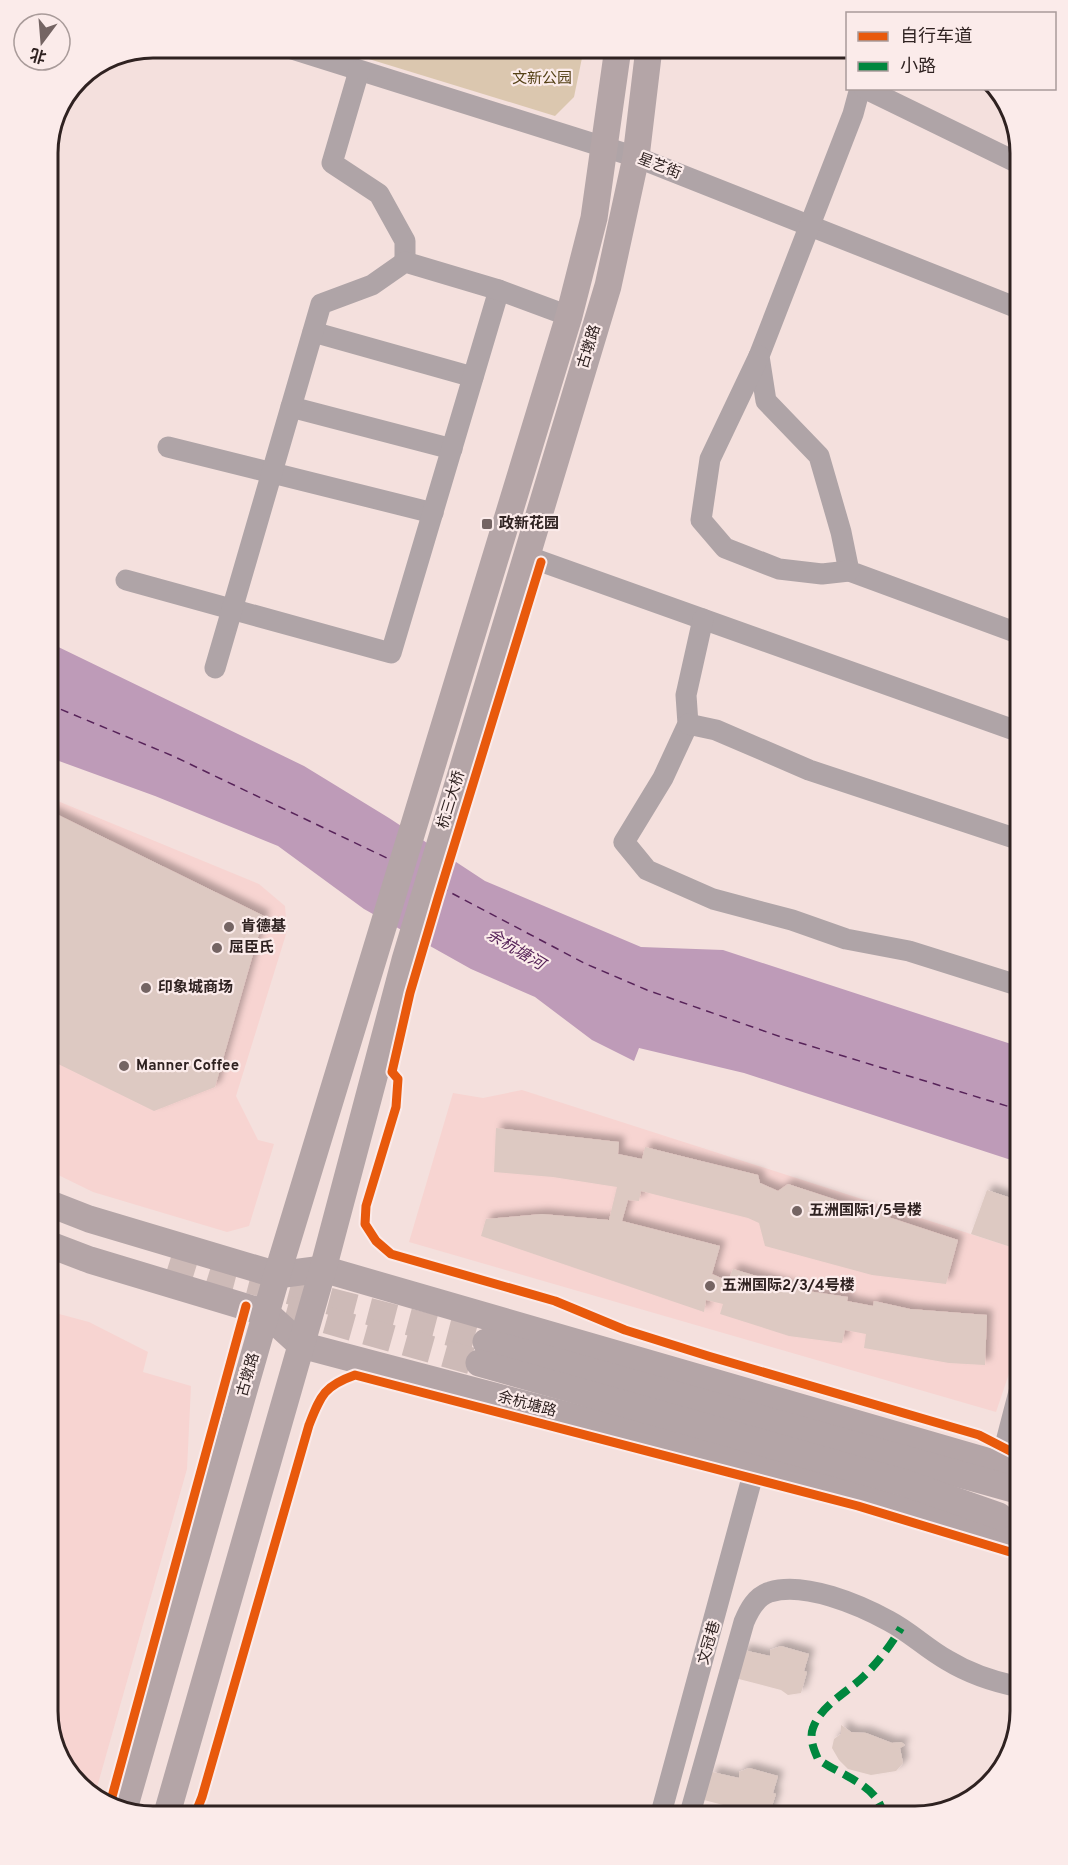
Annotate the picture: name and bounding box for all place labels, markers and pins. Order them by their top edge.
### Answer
place label: 政新花园 [499,515,559,534]
marker: 政新花园 [480,517,494,531]
place label: 肯德基 [241,917,286,937]
marker: 肯德基 [222,920,236,934]
place label: 屈臣氏 [229,939,274,958]
marker: 屈臣氏 [210,941,224,955]
place label: 印象城商场 [158,978,233,998]
marker: 印象城商场 [139,981,153,995]
place label: Manner Coffee [136,1057,239,1076]
marker: Manner Coffee [117,1059,131,1073]
place label: 五洲国际1/5号楼 [809,1202,922,1221]
marker: 五洲国际1/5号楼 [790,1204,804,1218]
place label: 五洲国际2/3/4号楼 [722,1277,855,1296]
marker: 五洲国际2/3/4号楼 [703,1279,717,1293]

